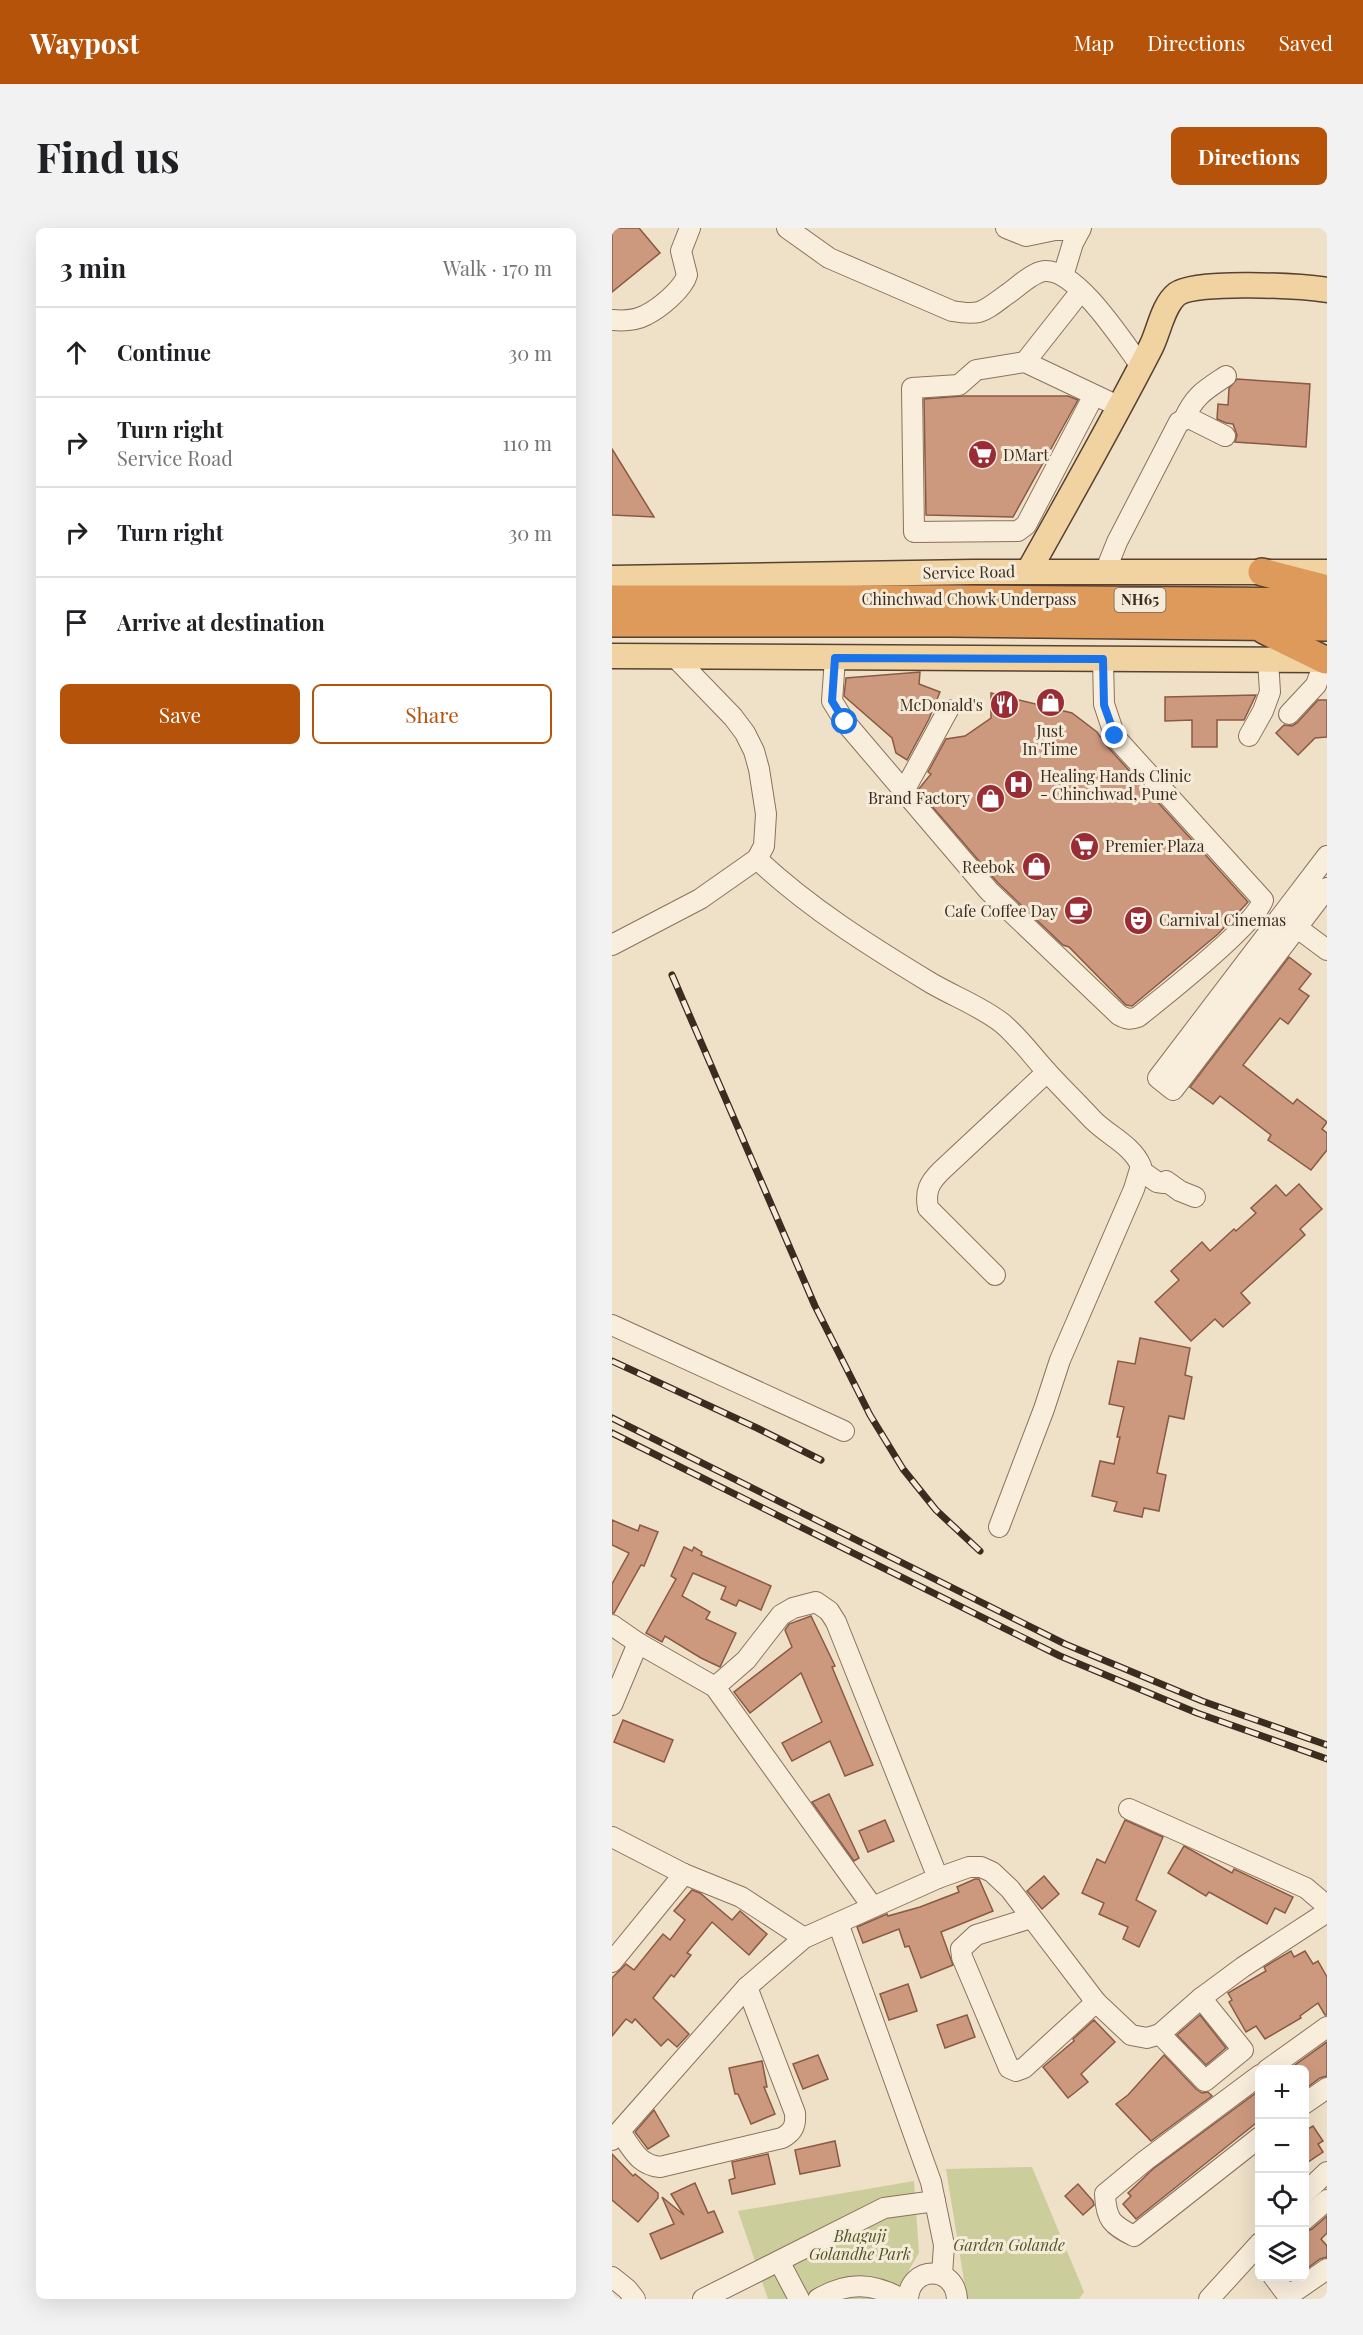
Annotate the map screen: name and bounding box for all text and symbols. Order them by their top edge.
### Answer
text: Waypost [30,24,139,61]
text: Map [1073,28,1114,56]
text: Directions [1147,28,1245,56]
text: Saved [1278,28,1333,56]
button: Directions [1171,127,1327,185]
text: Find us [36,128,180,184]
text: 3 min [60,250,126,285]
text: Walk · 170 m [443,254,552,281]
icon: ahead [60,336,93,369]
text: Continue [117,337,211,367]
text: 30 m [508,339,552,366]
text: Turn right [117,414,223,444]
icon: right [60,426,93,459]
text: 110 m [502,429,552,456]
supermarket icon: DMart [966,439,998,471]
text: Service Road [117,444,233,471]
place label: DMart [1003,444,1049,465]
icon: right [60,516,93,549]
text: Turn right [117,517,223,547]
text: 30 m [508,519,552,546]
street label: Service Road [923,560,1015,583]
street label: Chinchwad Chowk Underpass [861,588,1077,609]
road number: NH65 [1114,588,1166,612]
icon: arrive [60,606,93,639]
text: Arrive at destination [117,607,325,637]
button: Save [60,684,300,744]
button: Share [312,684,552,744]
shop icon: Just In Time [1034,687,1066,719]
restaurant icon: McDonald's [988,689,1020,721]
place label: McDonald's [900,694,983,715]
route start [831,708,857,734]
place label: Just In Time [1022,720,1078,759]
route end [1101,722,1127,748]
place label: Healing Hands Clinic - Chinchwad, Pune [1040,765,1191,804]
hospital icon: Healing Hands Clinic - Chinchwad, Pune [1003,769,1035,801]
shop icon: Brand Factory [975,782,1007,814]
place label: Brand Factory [868,787,970,808]
supermarket icon: Premier Plaza [1068,830,1100,862]
place label: Premier Plaza [1105,835,1204,856]
shop icon: Reebok [1020,851,1052,883]
place label: Reebok [962,856,1015,877]
cafe icon: Cafe Coffee Day [1063,895,1095,927]
place label: Cafe Coffee Day [944,900,1058,921]
theatre icon: Carnival Cinemas [1122,904,1154,936]
place label: Carnival Cinemas [1159,909,1286,930]
map controls [1255,2065,1309,2281]
button: + [1255,2065,1309,2119]
button: − [1255,2119,1309,2173]
button: locate [1255,2173,1309,2227]
park label: Bhaguji Golandhe Park [809,2225,911,2264]
button: layers [1255,2227,1309,2281]
park label: Garden Golande [953,2234,1065,2255]

